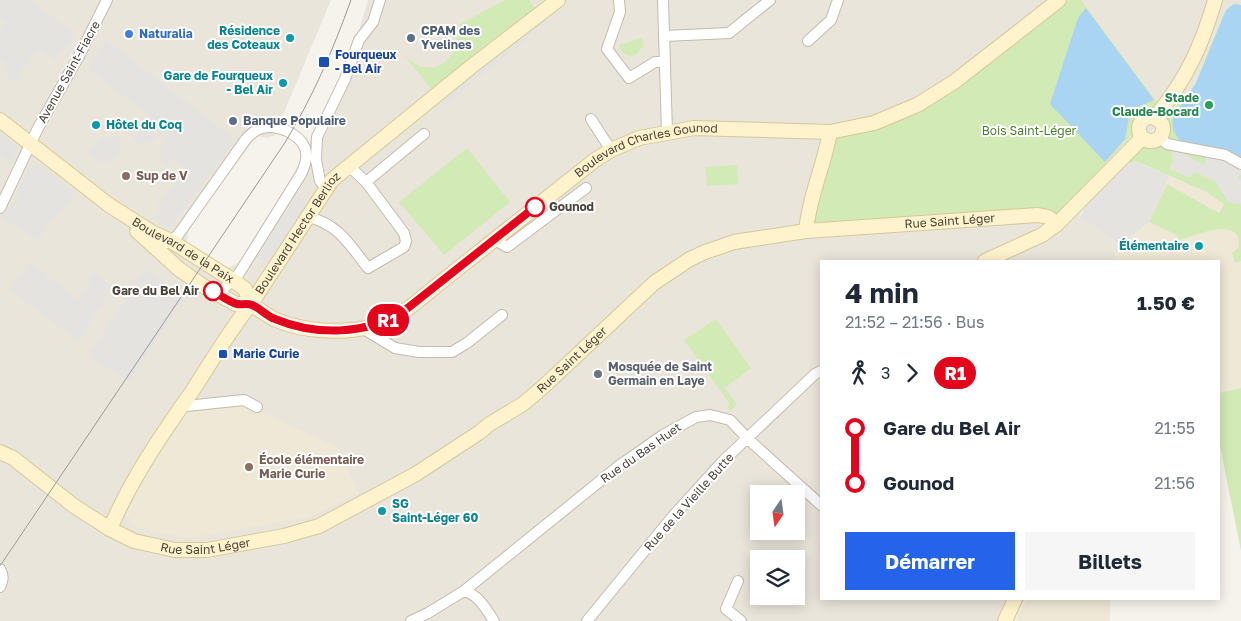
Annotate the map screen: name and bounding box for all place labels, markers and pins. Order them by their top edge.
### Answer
place label: Résidence des Coteaux [207,23,280,52]
place label: CPAM des Yvelines [421,23,480,52]
place label: Naturalia [139,26,193,41]
marker: Naturalia [123,28,135,40]
marker: Résidence des Coteaux [284,32,296,44]
marker: CPAM des Yvelines [405,32,417,44]
place label: Fourqueux - Bel Air [335,47,397,76]
marker: Fourqueux - Bel Air [317,55,331,69]
place label: Gare de Fourqueux - Bel Air [164,68,273,97]
marker: Gare de Fourqueux - Bel Air [277,77,289,89]
place label: Stade Claude-Bocard [1112,90,1199,119]
marker: Stade Claude-Bocard [1203,99,1215,111]
place label: Banque Populaire [243,113,346,128]
marker: Banque Populaire [227,115,239,127]
place label: Hôtel du Coq [106,117,182,132]
marker: Hôtel du Coq [90,119,102,131]
place label: Sup de V [136,168,188,183]
marker: Sup de V [120,170,132,182]
marker: Gounod [525,197,545,217]
place label: Gounod [549,199,594,214]
place label: Élémentaire [1119,238,1189,253]
marker: Élémentaire [1193,240,1205,252]
marker: Gare du Bel Air [203,281,223,301]
place label: Gare du Bel Air [112,283,199,298]
place label: Marie Curie [233,346,299,361]
marker: Marie Curie [217,348,229,360]
place label: Mosquée de Saint Germain en Laye [608,359,712,388]
marker: Mosquée de Saint Germain en Laye [592,368,604,380]
place label: École élémentaire Marie Curie [259,452,364,481]
marker: École élémentaire Marie Curie [243,461,255,473]
place label: SG Saint-Léger 60 [392,496,478,525]
marker: SG Saint-Léger 60 [376,505,388,517]

